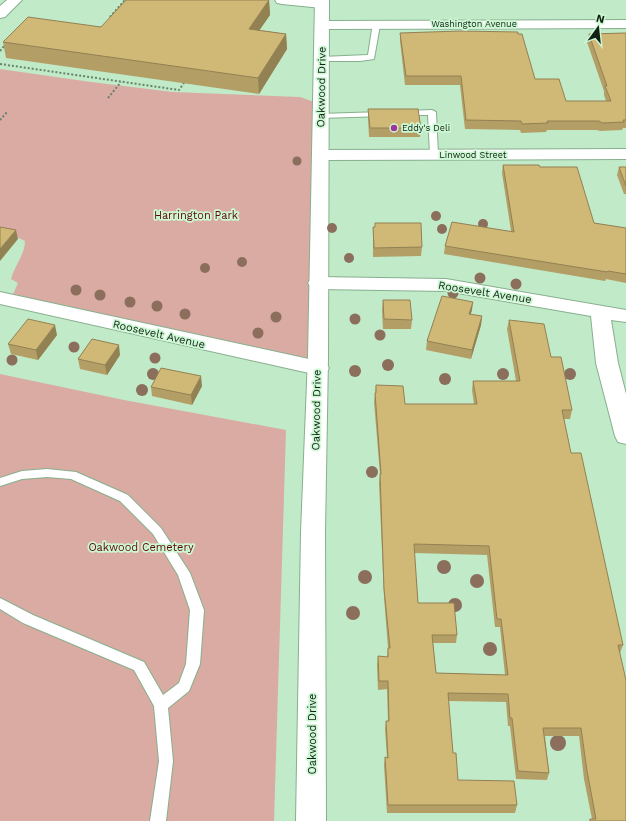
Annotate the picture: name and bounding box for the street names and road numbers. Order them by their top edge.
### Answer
street label: Washington Avenue [431,19,517,29]
street label: Oakwood Drive [314,46,329,128]
street label: Linwood Street [439,150,507,160]
street label: Roosevelt Avenue [437,279,533,306]
street label: Roosevelt Avenue [111,318,206,351]
street label: Oakwood Drive [309,369,324,451]
street label: Oakwood Drive [306,694,319,774]

